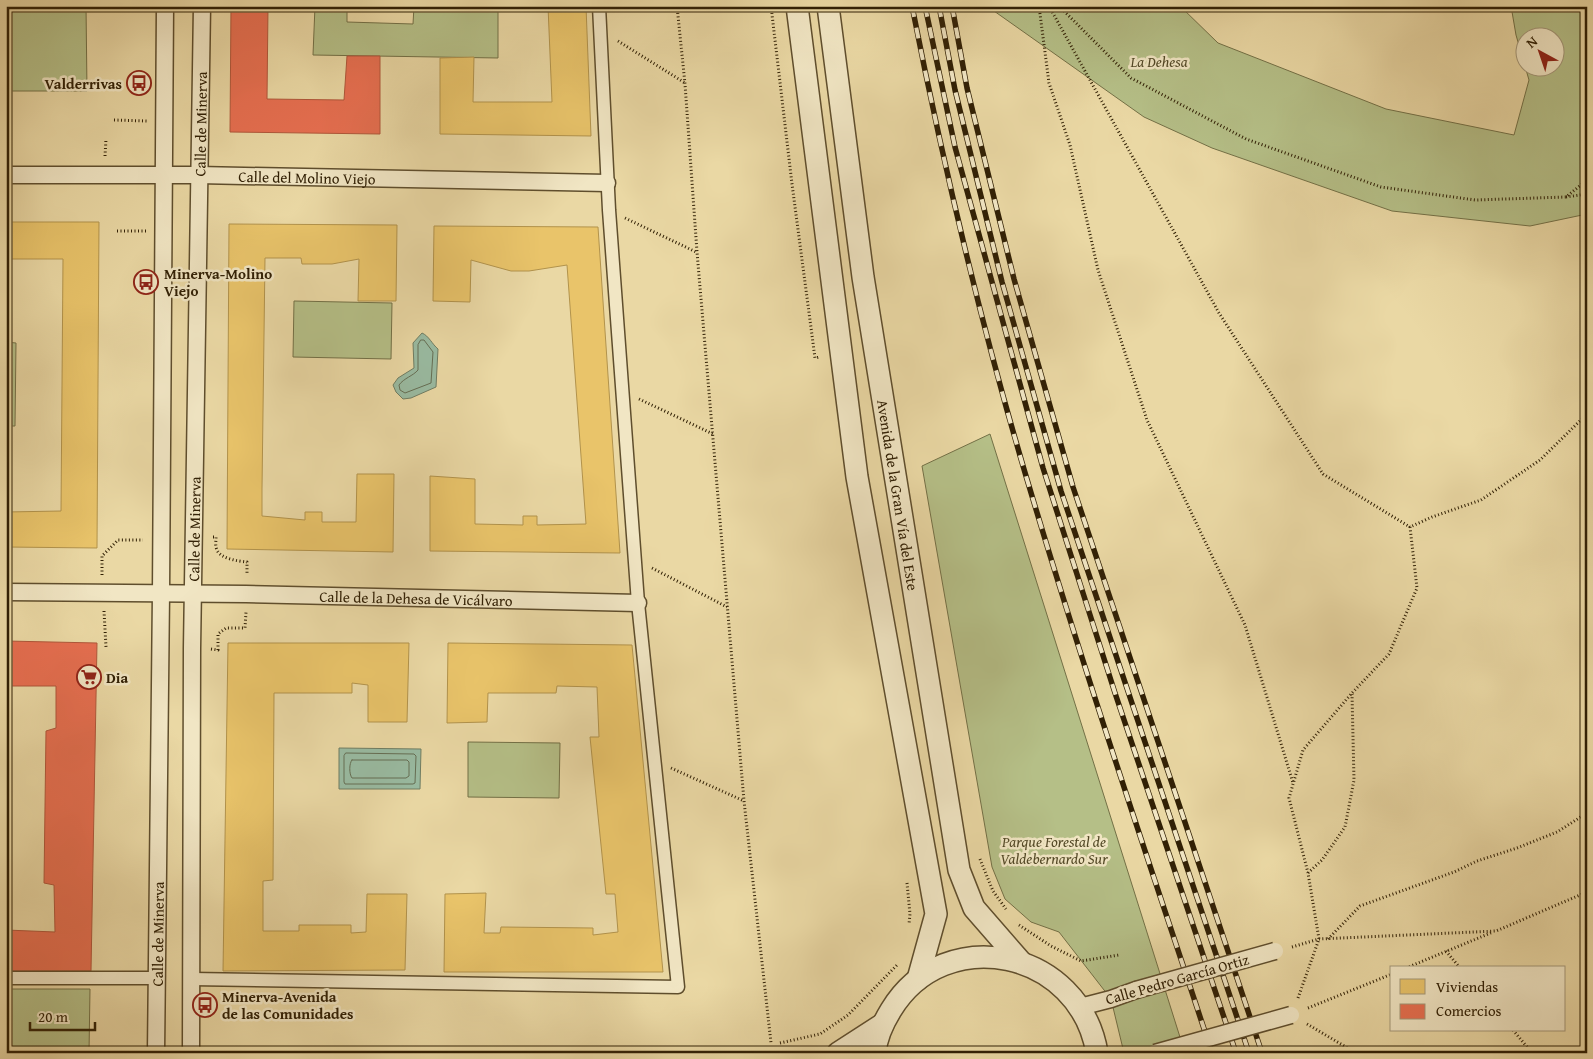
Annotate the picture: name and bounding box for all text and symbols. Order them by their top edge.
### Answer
north arrow [1516,28,1566,78]
text: N [1522,31,1542,53]
park label: La Dehesa [1129,51,1188,72]
bus stop icon: Valderrivas [126,70,152,96]
street label: Calle de Minerva [189,71,211,177]
place label: Valderrivas [45,73,122,94]
street label: Calle del Molino Viejo [238,165,376,189]
place label: Minerva-Molino Viejo [164,263,272,301]
bus stop icon: Minerva-Molino Viejo [133,269,159,295]
street label: Avenida de la Gran Vía del Este [872,398,924,592]
street label: Calle de Minerva [183,476,205,582]
street label: Calle de la Dehesa de Vicálvaro [319,585,513,611]
supermarket icon: Dia [76,664,102,690]
place label: Dia [106,667,128,688]
park label: Parque Forestal de Valdebernardo Sur [1000,831,1108,869]
street label: Calle de Minerva [146,881,168,987]
street label: Calle Pedro García Ortiz [1103,948,1252,1010]
legend [1390,966,1566,1032]
text: Viviendas [1436,976,1498,997]
place label: Minerva-Avenida de las Comunidades [222,986,354,1024]
bus stop icon: Minerva-Avenida de las Comunidades [192,992,218,1018]
scale bar [30,999,95,1031]
text: Comercios [1436,1000,1502,1021]
text: 20 m [38,1006,69,1027]

